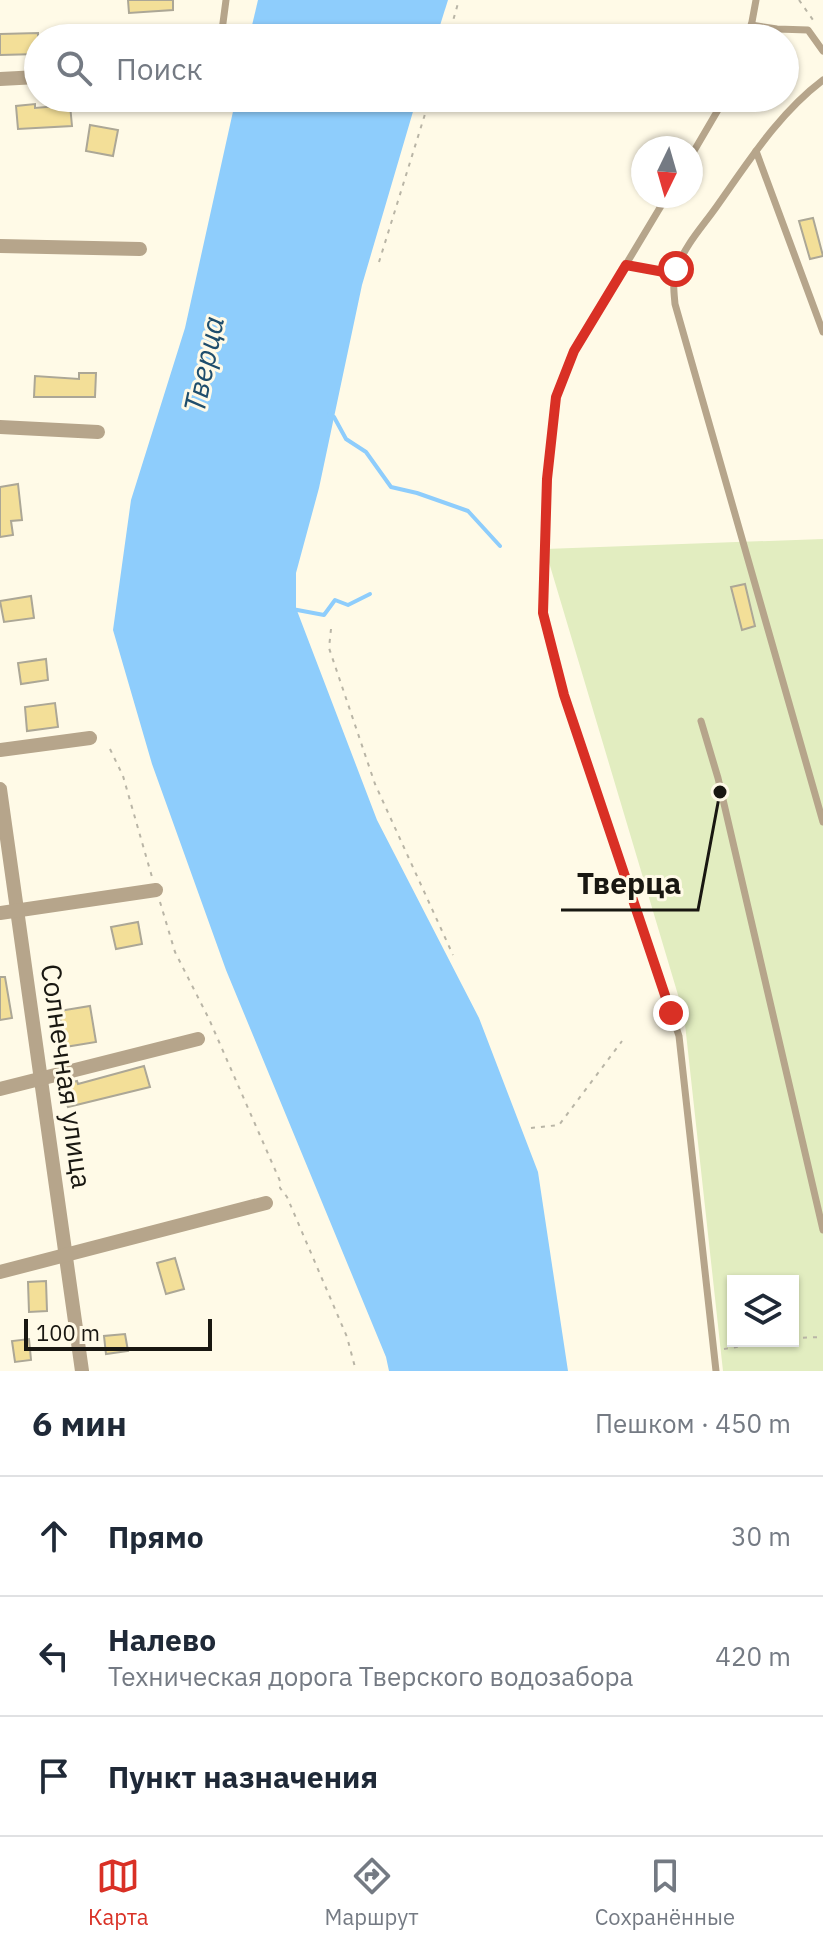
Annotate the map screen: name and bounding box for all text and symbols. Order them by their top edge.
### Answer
search box [24,24,799,112]
icon: search [52,46,96,90]
text: Поиск [116,49,203,88]
north arrow [631,136,703,208]
route start [658,251,694,287]
water label: Тверца [174,312,232,416]
callout: Тверца [561,856,698,910]
text: Тверца [577,863,681,902]
street label: Солнечная улица [33,961,101,1191]
route end [653,995,689,1031]
map controls [727,1275,799,1347]
button: layers [727,1275,799,1347]
scale bar [24,1315,212,1351]
text: 100 m [36,1318,100,1347]
text: 6 мин [32,1401,127,1445]
text: Пешком · 450 m [595,1406,791,1440]
icon: ahead [32,1514,76,1558]
text: Прямо [108,1517,204,1556]
text: 30 m [731,1519,791,1553]
text: Налево [108,1620,216,1659]
icon: left [32,1634,76,1678]
text: 420 m [715,1639,791,1673]
text: Техническая дорога Тверского водозабора [108,1659,634,1693]
icon: arrive [32,1754,76,1798]
text: Пункт назначения [108,1757,378,1796]
tab: Карта [88,1854,149,1931]
tab: Маршрут [325,1854,419,1931]
tab: Сохранённые [595,1854,735,1931]

